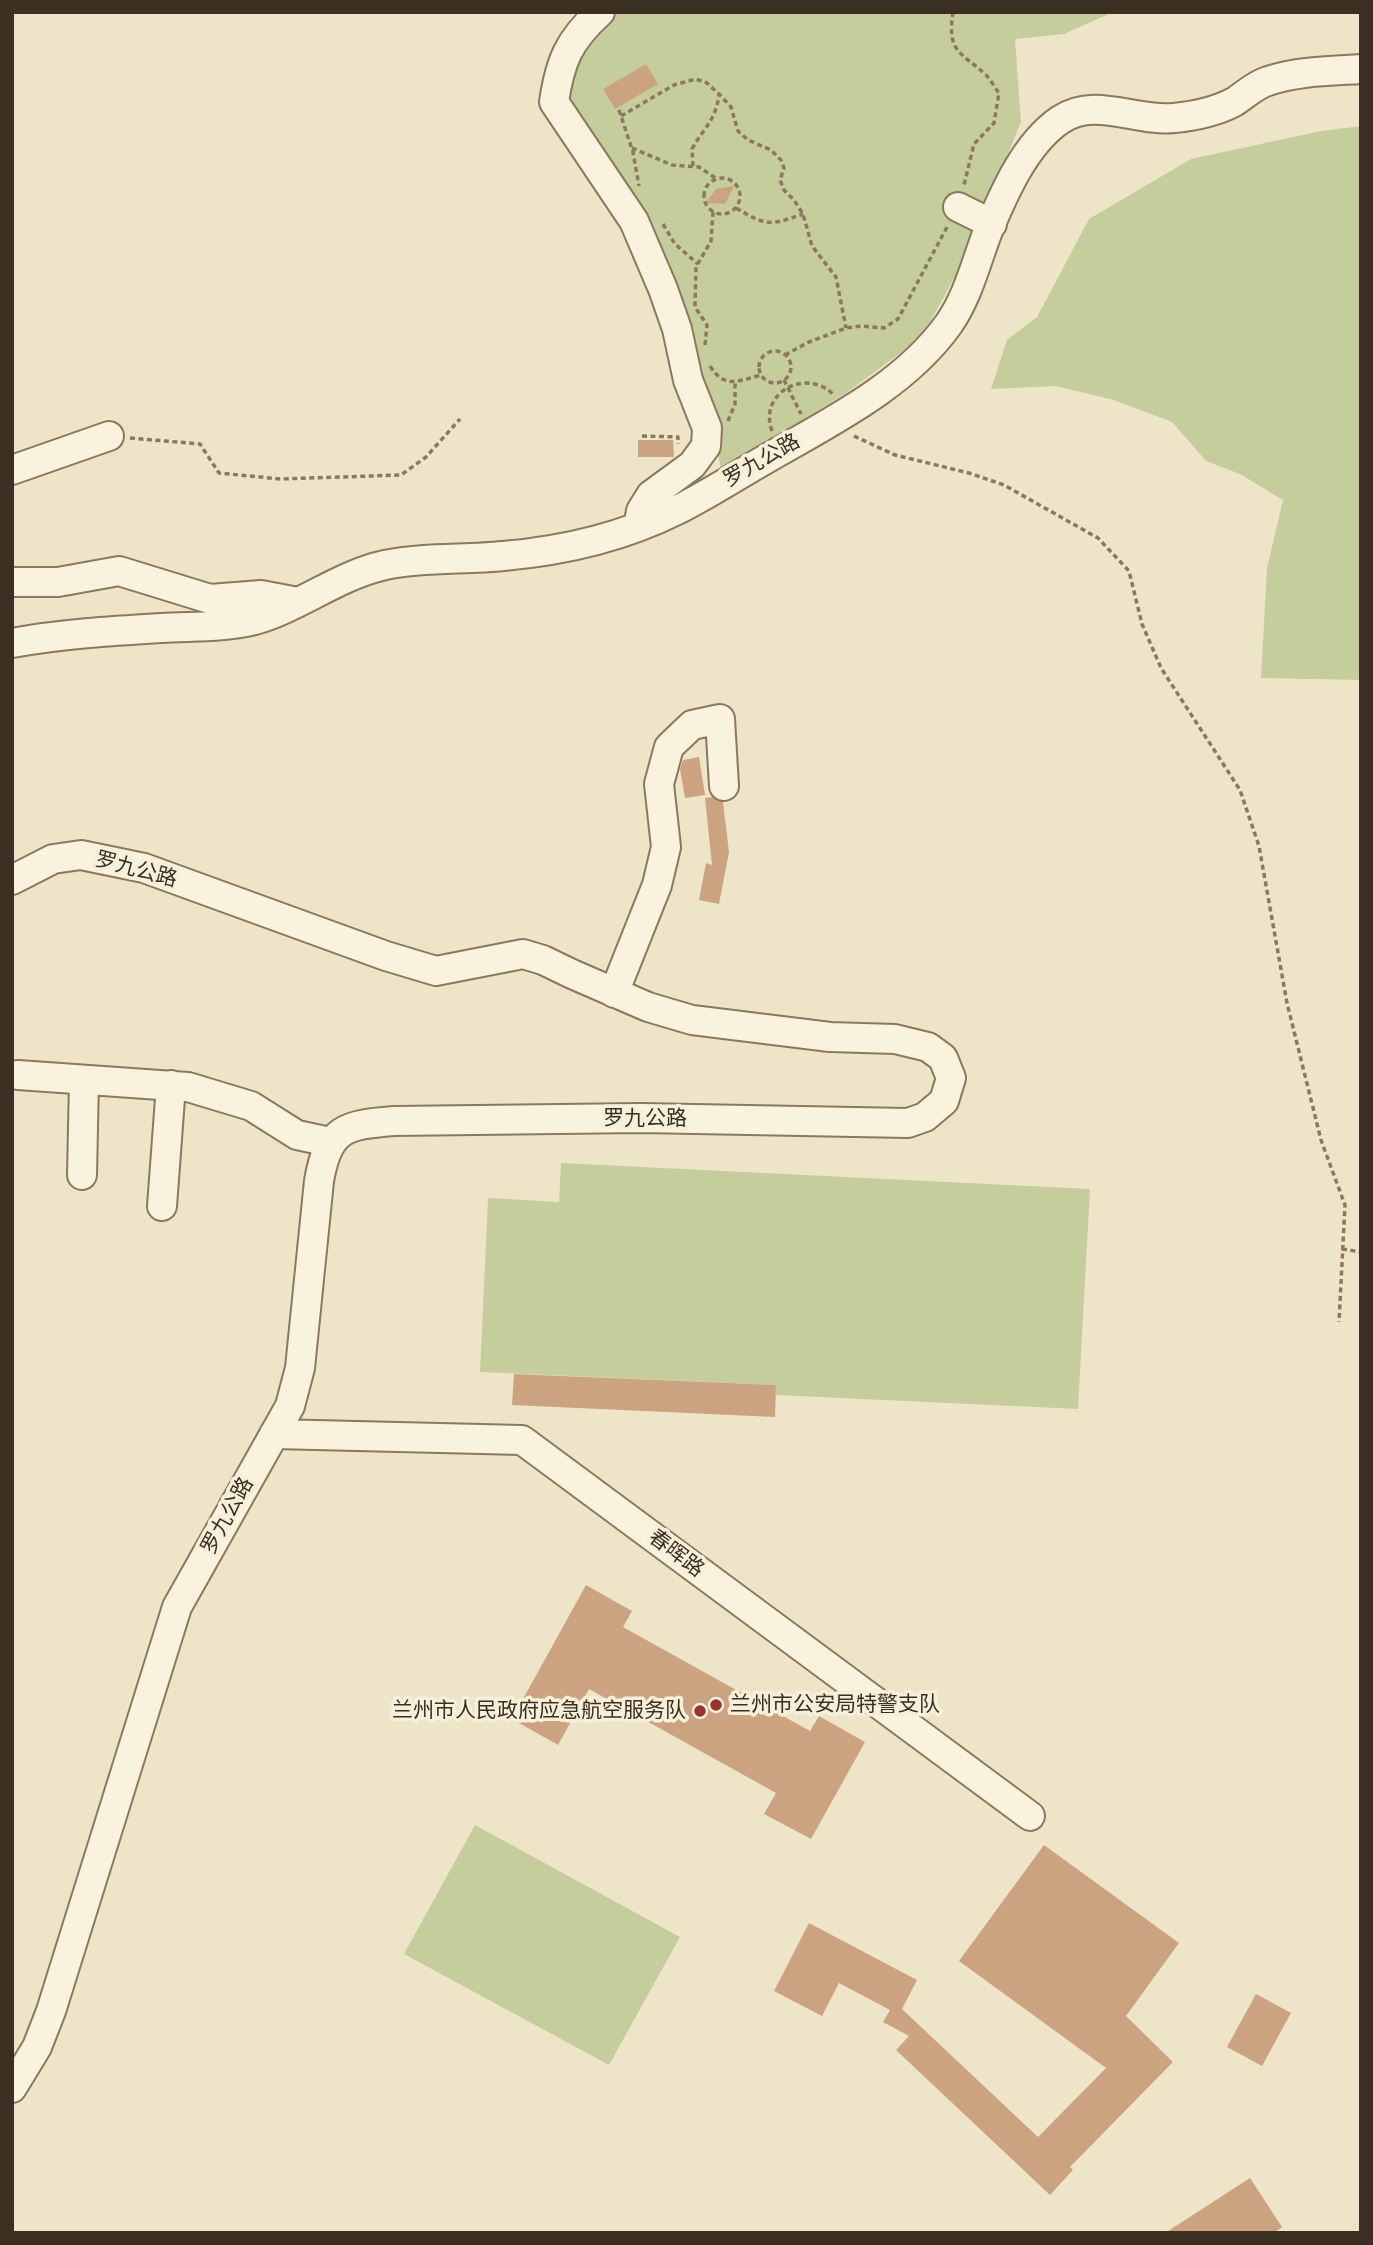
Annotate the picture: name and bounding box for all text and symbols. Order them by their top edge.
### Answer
street label: 罗九公路 [719,429,805,493]
street label: 罗九公路 [92,847,180,893]
street label: 罗九公路 [603,1106,687,1132]
street label: 罗九公路 [197,1473,259,1559]
street label: 春晖路 [643,1525,709,1583]
place label: 兰州市公安局特警支队 [730,1692,940,1718]
marker: 兰州市公安局特警支队 [708,1697,724,1713]
place label: 兰州市人民政府应急航空服务队 [392,1698,686,1724]
marker: 兰州市人民政府应急航空服务队 [692,1703,708,1719]

